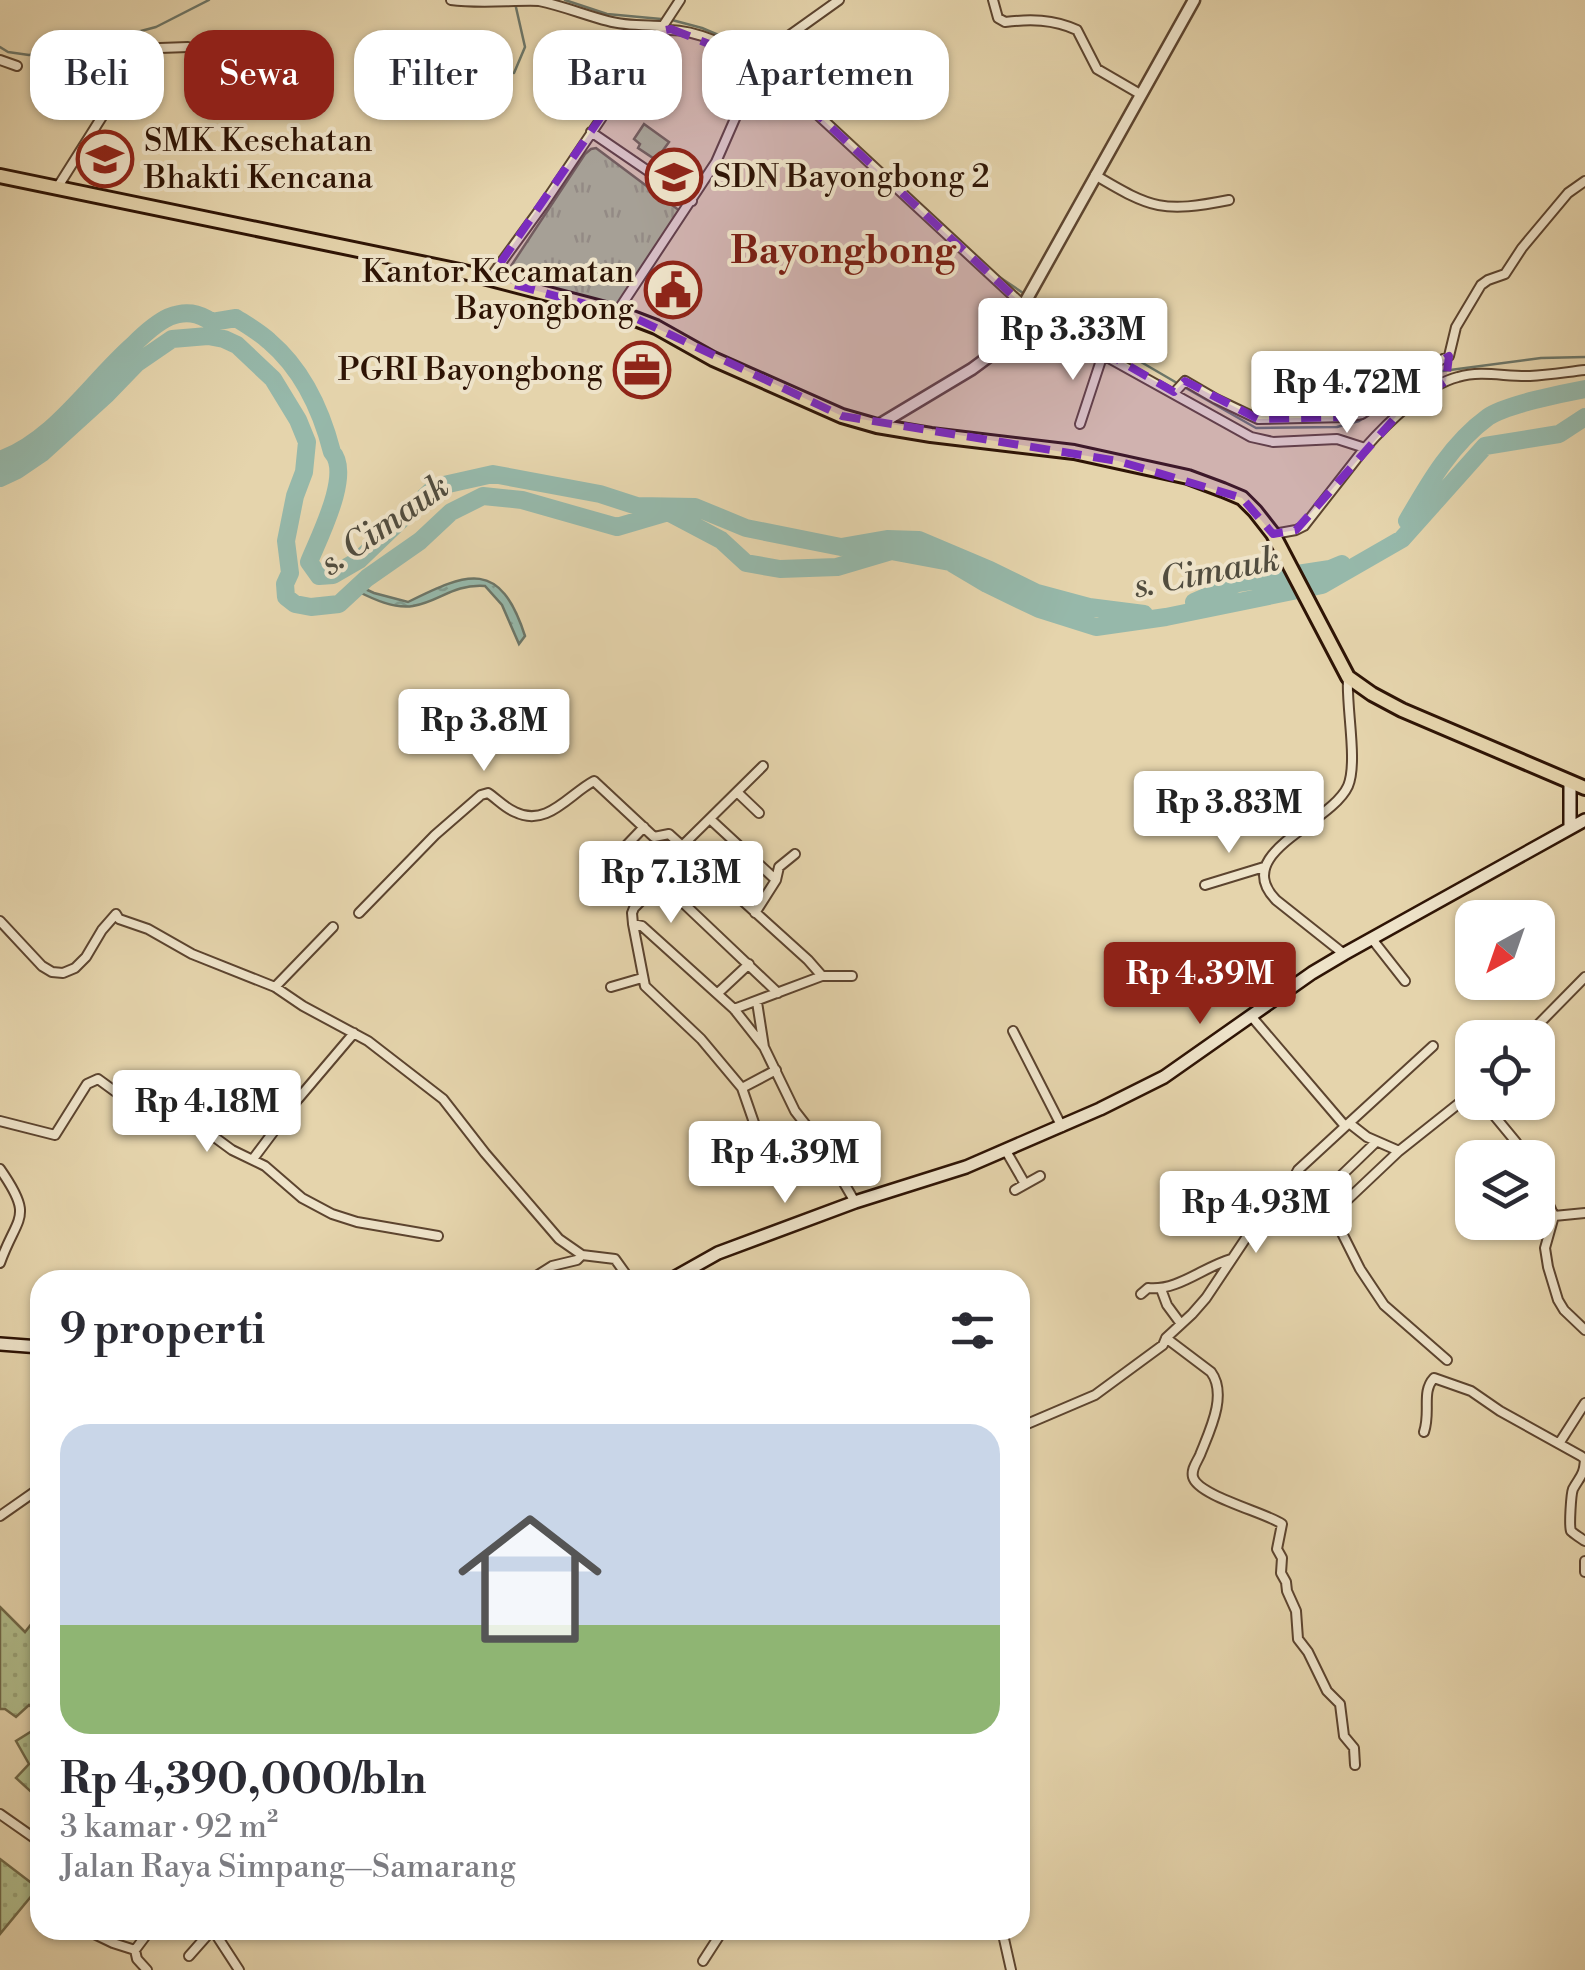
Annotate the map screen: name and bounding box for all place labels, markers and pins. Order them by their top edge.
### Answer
place label: SMK Kesehatan Bhakti Kencana [143,121,374,198]
school or university icon: SMK Kesehatan Bhakti Kencana [75,129,135,189]
school or university icon: SDN Bayongbong 2 [644,147,704,207]
place label: SDN Bayongbong 2 [713,157,990,197]
place label: Kantor Kecamatan Bayongbong [362,252,634,329]
public building icon: Kantor Kecamatan Bayongbong [643,260,703,320]
pin: Rp 3.33M [970,298,1176,383]
office icon: PGRI Bayongbong [612,340,672,400]
place label: PGRI Bayongbong [338,350,603,390]
pin: Rp 4.72M [1244,351,1450,436]
pin: Rp 3.8M [392,689,576,774]
pin: Rp 3.83M [1126,771,1332,856]
pin: Rp 7.13M [568,841,774,926]
pin: Rp 4.39M [1097,942,1303,1027]
pin: Rp 4.18M [104,1070,310,1155]
pin: Rp 4.39M [682,1121,888,1206]
pin: Rp 4.93M [1153,1171,1359,1256]

